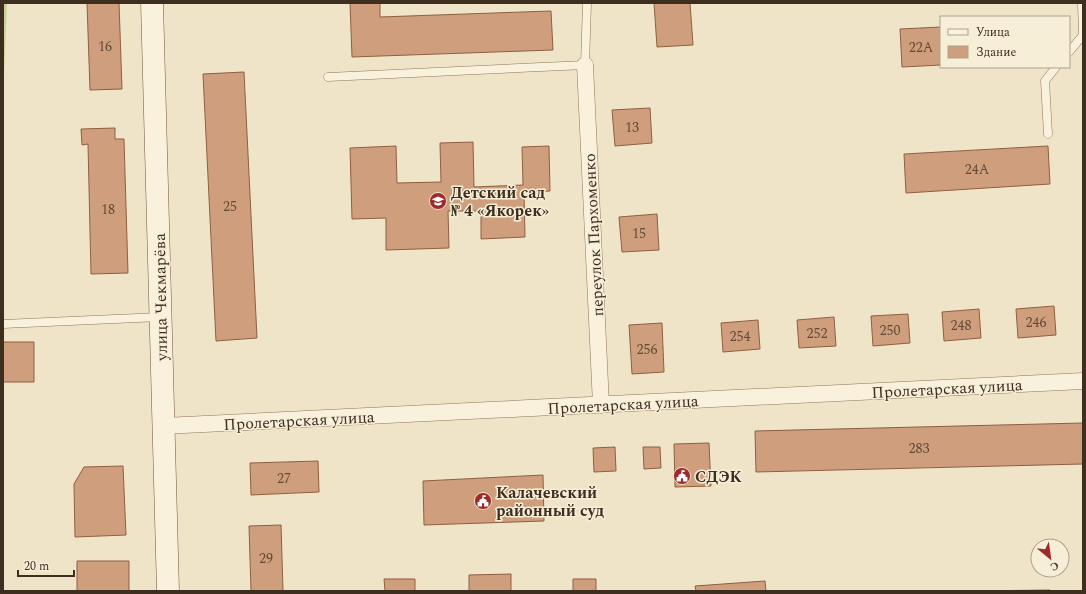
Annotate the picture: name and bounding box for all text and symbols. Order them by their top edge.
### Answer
legend [940,16,1070,68]
text: Улица [976,23,1010,42]
house number: 16 [98,36,112,57]
house number: 22А [909,37,934,58]
text: Здание [976,43,1016,62]
house number: 13 [625,117,639,138]
street label: переулок Пархоменко [578,153,610,317]
house number: 24А [965,159,990,180]
place label: Детский сад № 4 «Якорек» [451,181,550,223]
school or university icon: Детский сад № 4 «Якорек» [428,191,448,211]
house number: 25 [223,196,237,217]
house number: 18 [101,199,115,220]
house number: 15 [632,223,646,244]
street label: улица Чекмарёва [148,233,174,362]
house number: 246 [1026,312,1047,333]
house number: 248 [951,315,972,336]
house number: 250 [880,320,901,341]
house number: 252 [807,323,828,344]
house number: 254 [730,326,751,347]
house number: 256 [637,339,658,360]
street label: Пролетарская улица [871,373,1023,405]
street label: Пролетарская улица [547,389,699,421]
street label: Пролетарская улица [223,405,375,437]
house number: 283 [909,438,930,459]
place label: СДЭК [695,465,743,489]
public building icon: СДЭК [672,466,692,486]
house number: 27 [277,468,291,489]
place label: Калачевский районный суд [496,481,604,523]
public building icon: Калачевский районный суд [473,491,493,511]
north arrow [1030,538,1070,578]
house number: 29 [259,548,273,569]
scale bar [18,552,74,578]
text: 20 m [24,557,49,576]
text: С [1047,557,1062,576]

